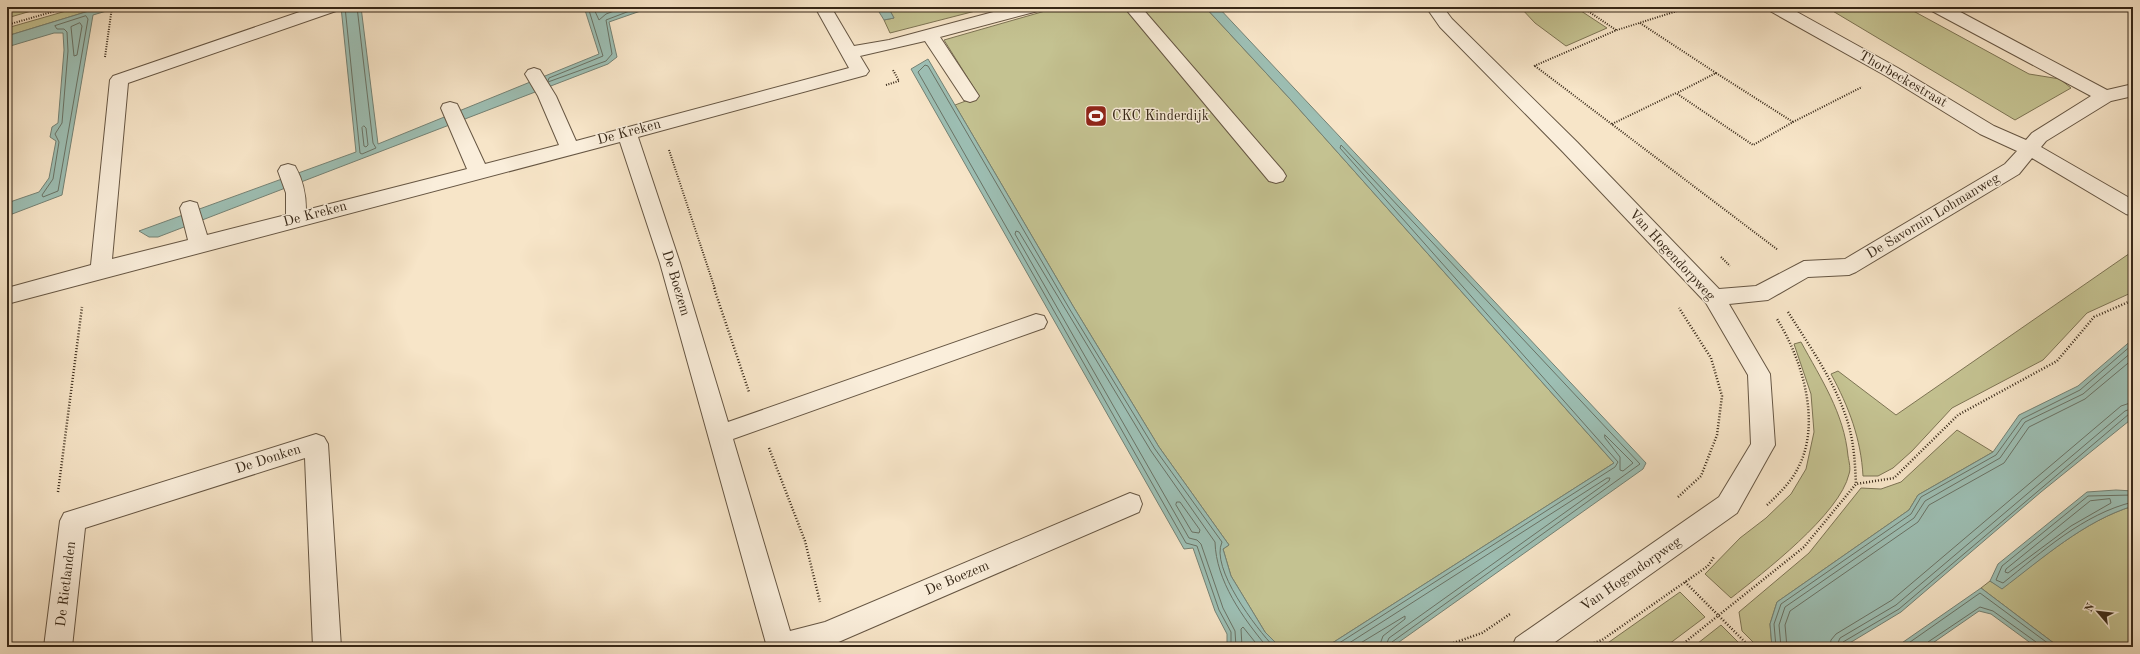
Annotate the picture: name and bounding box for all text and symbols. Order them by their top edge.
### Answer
street label: Thorbeckestraat [1857,48,1950,110]
sports icon: CKC Kinderdijk [1083,103,1109,129]
place label: CKC Kinderdijk [1112,109,1209,123]
street label: De Kreken [596,117,663,147]
street label: De Savornin Lohmanweg [1864,171,2002,261]
street label: De Kreken [282,199,349,229]
street label: Van Hogendorpweg [1626,207,1718,304]
street label: De Boezem [659,248,693,318]
street label: De Donken [234,442,303,476]
street label: Van Hogendorpweg [1578,534,1684,614]
street label: De Rietlanden [54,540,78,628]
street label: De Boezem [923,558,991,598]
north arrow [2078,592,2118,632]
text: N [2084,601,2098,614]

